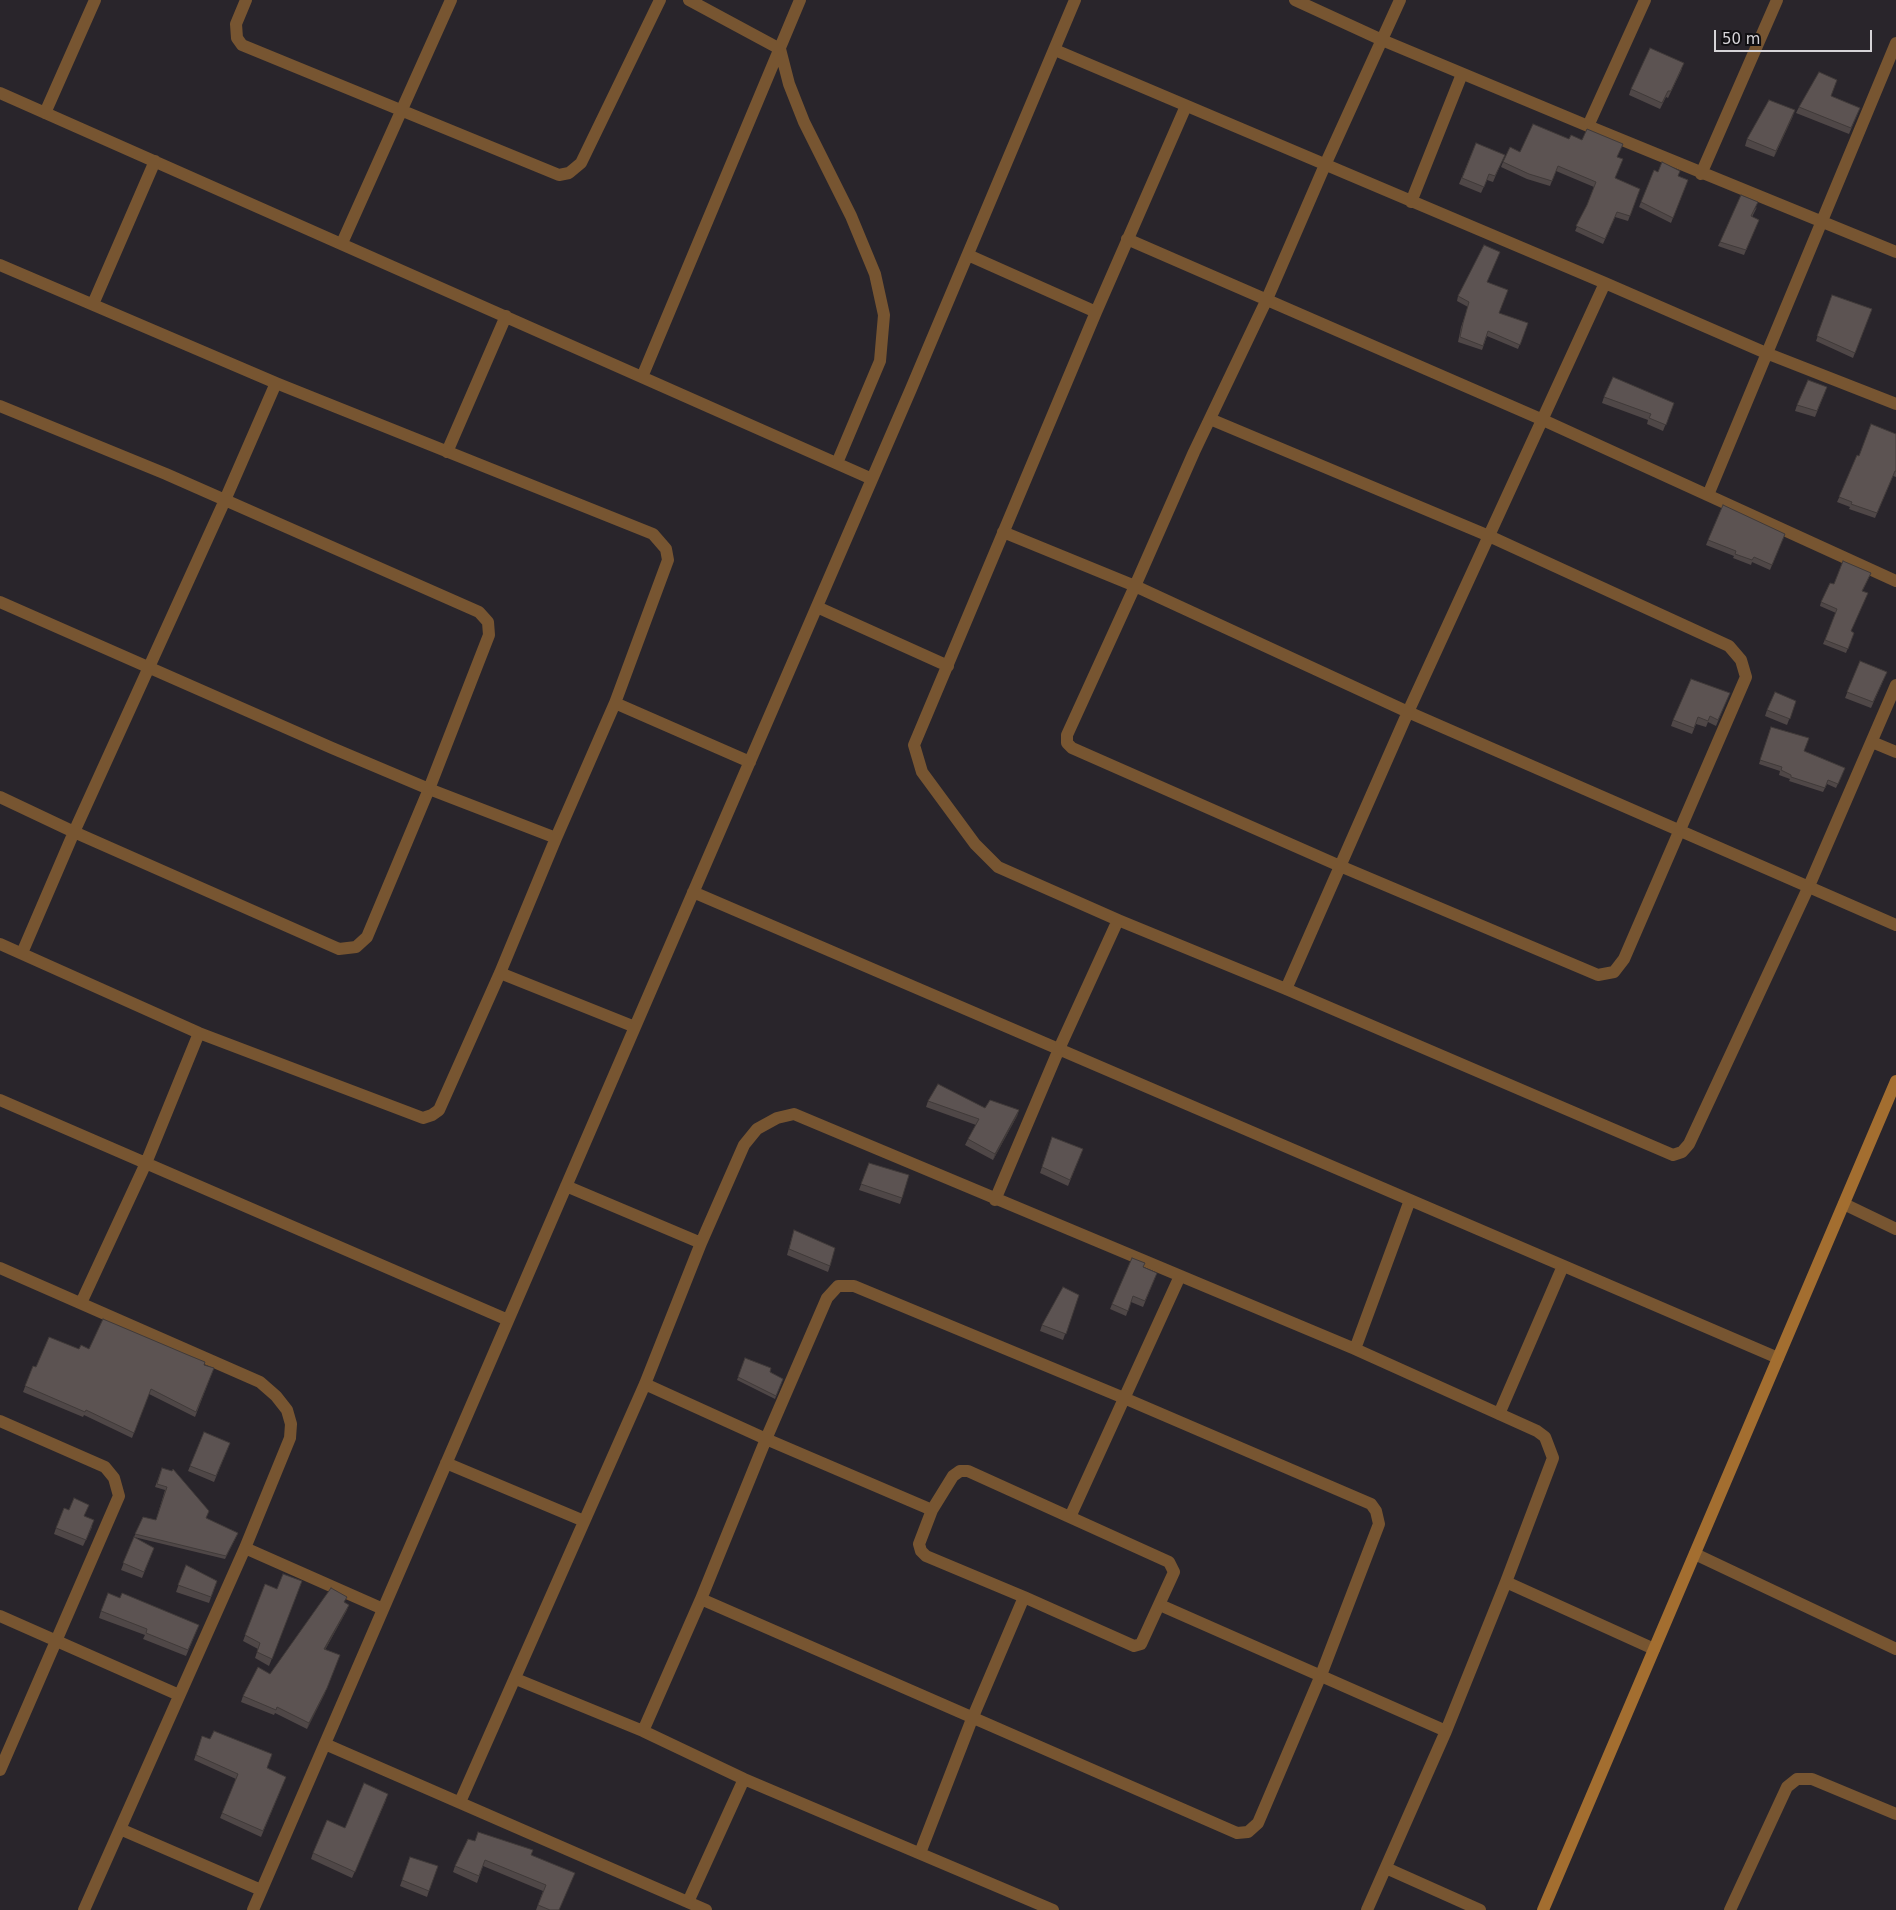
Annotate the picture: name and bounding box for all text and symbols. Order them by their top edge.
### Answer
scale bar [1716,20,1874,52]
text: 50 m [1722,30,1760,48]

